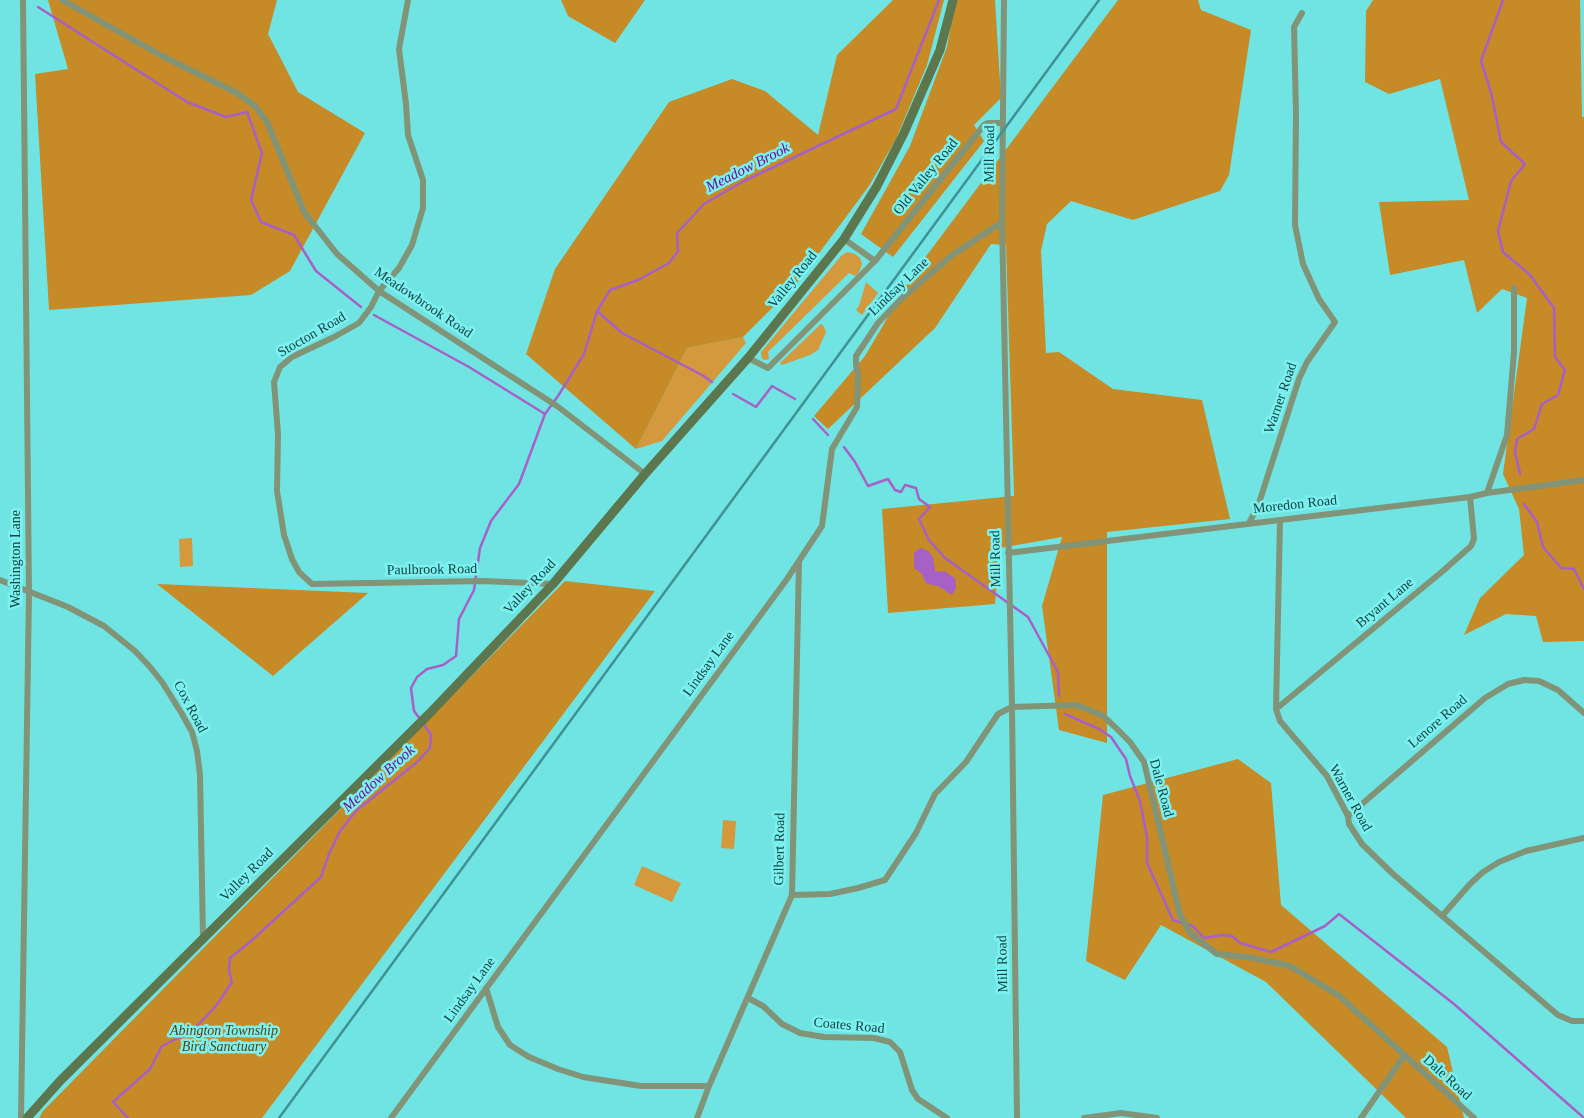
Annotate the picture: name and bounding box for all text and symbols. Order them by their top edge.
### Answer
street label: Mill Road [981,125,999,183]
street label: Old Valley Road [890,135,962,219]
water label: Meadow Brook [703,139,793,197]
street label: Valley Road [765,248,821,312]
street label: Lindsay Lane [866,254,932,320]
street label: Meadowbrook Road [371,264,475,342]
street label: Stocton Road [275,309,349,361]
street label: Warner Road [1261,360,1301,436]
street label: Moredon Road [1252,492,1338,518]
street label: Washington Lane [8,510,24,608]
street label: Mill Road [987,530,1005,588]
street label: Valley Road [500,556,560,618]
street label: Paulbrook Road [387,561,477,579]
street label: Bryant Lane [1353,574,1417,632]
street label: Lindsay Lane [680,628,738,700]
street label: Cox Road [169,678,211,736]
street label: Lenore Road [1405,692,1471,752]
water label: Meadow Brook [339,742,419,816]
street label: Dale Road [1145,757,1177,819]
street label: Warner Road [1325,762,1375,834]
street label: Gilbert Road [771,813,789,885]
street label: Valley Road [217,845,277,905]
street label: Mill Road [994,935,1012,993]
street label: Lindsay Lane [441,954,499,1026]
street label: Coates Road [813,1015,885,1037]
park label: Abington Township Bird Sanctuary [170,1023,278,1056]
street label: Dale Road [1419,1052,1475,1104]

